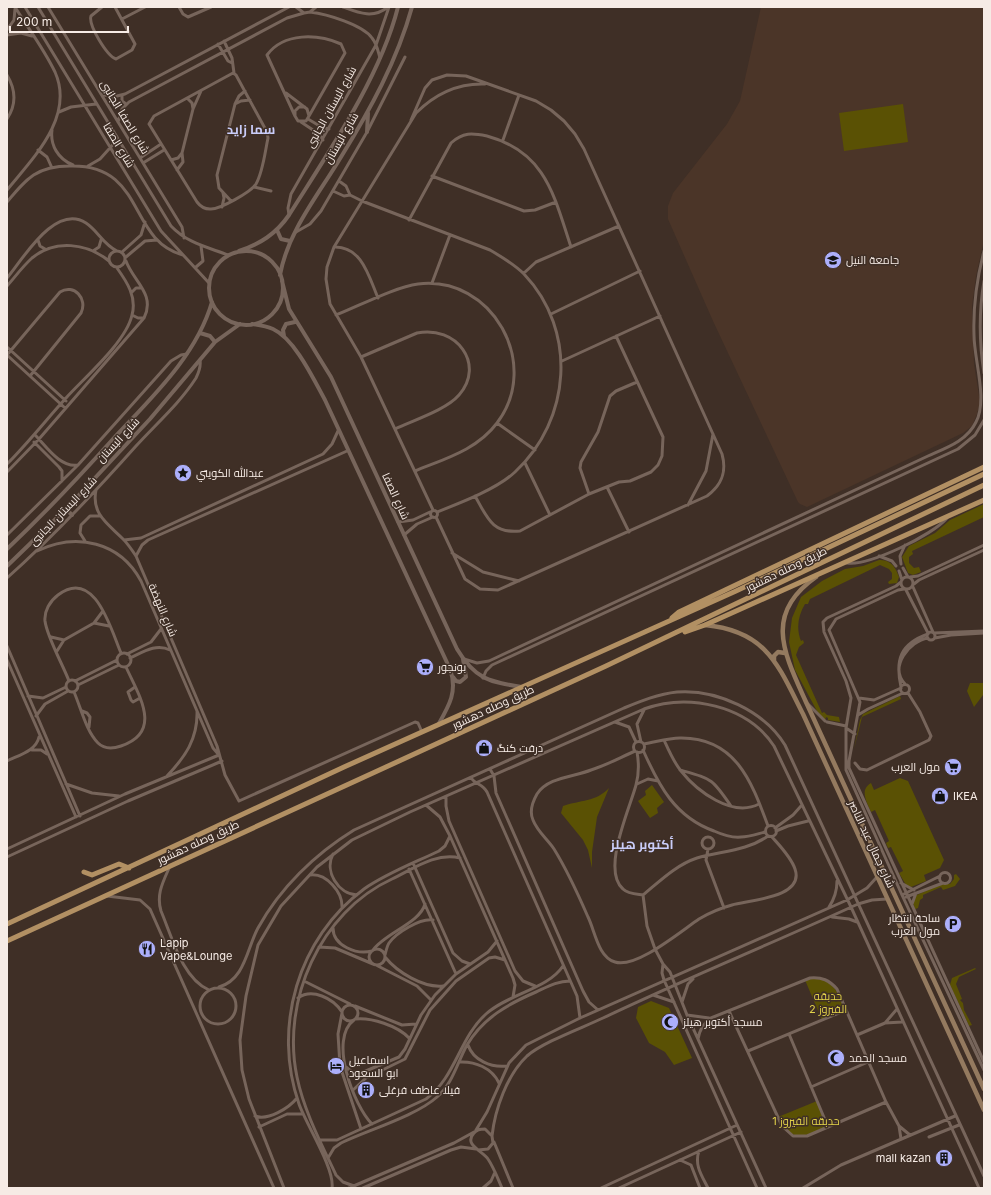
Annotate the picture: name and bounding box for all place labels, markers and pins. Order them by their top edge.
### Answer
school or university icon: جامعة النيل [823,250,843,270]
place label: جامعة النيل [846,253,899,267]
place icon: عبدالله الكويتي [173,463,193,483]
place label: عبدالله الكويتي [196,465,264,482]
supermarket icon: بونجور [415,657,435,677]
place label: بونجور [437,660,466,674]
shop icon: درفت كنگ [474,738,494,758]
place label: درفت كنگ [497,741,543,755]
supermarket icon: مول العرب [943,757,963,777]
place label: مول العرب [891,760,940,774]
shop icon: IKEA [930,786,950,806]
place label: IKEA [953,789,978,803]
place label: ساحة انتظار مول العرب [888,911,940,938]
parking icon: ساحة انتظار مول العرب [943,914,963,934]
place label: Lapip Vape&Lounge [160,936,232,963]
restaurant icon: Lapip Vape&Lounge [137,939,157,959]
mosque icon: مسجد أكتوبر هيلز [660,1012,680,1032]
place label: مسجد أكتوبر هيلز [682,1015,763,1029]
mosque icon: مسجد الحمد [826,1048,846,1068]
place label: مسجد الحمد [849,1051,907,1065]
place label: اسماعيل ابو السعود [349,1053,398,1080]
hotel icon: اسماعيل ابو السعود [326,1056,346,1076]
building icon: فيلا عاطف فرغلى [356,1080,376,1100]
place label: فيلا عاطف فرغلى [379,1083,460,1097]
building icon: mall kazan [934,1148,954,1168]
place label: mall kazan [876,1151,931,1165]

